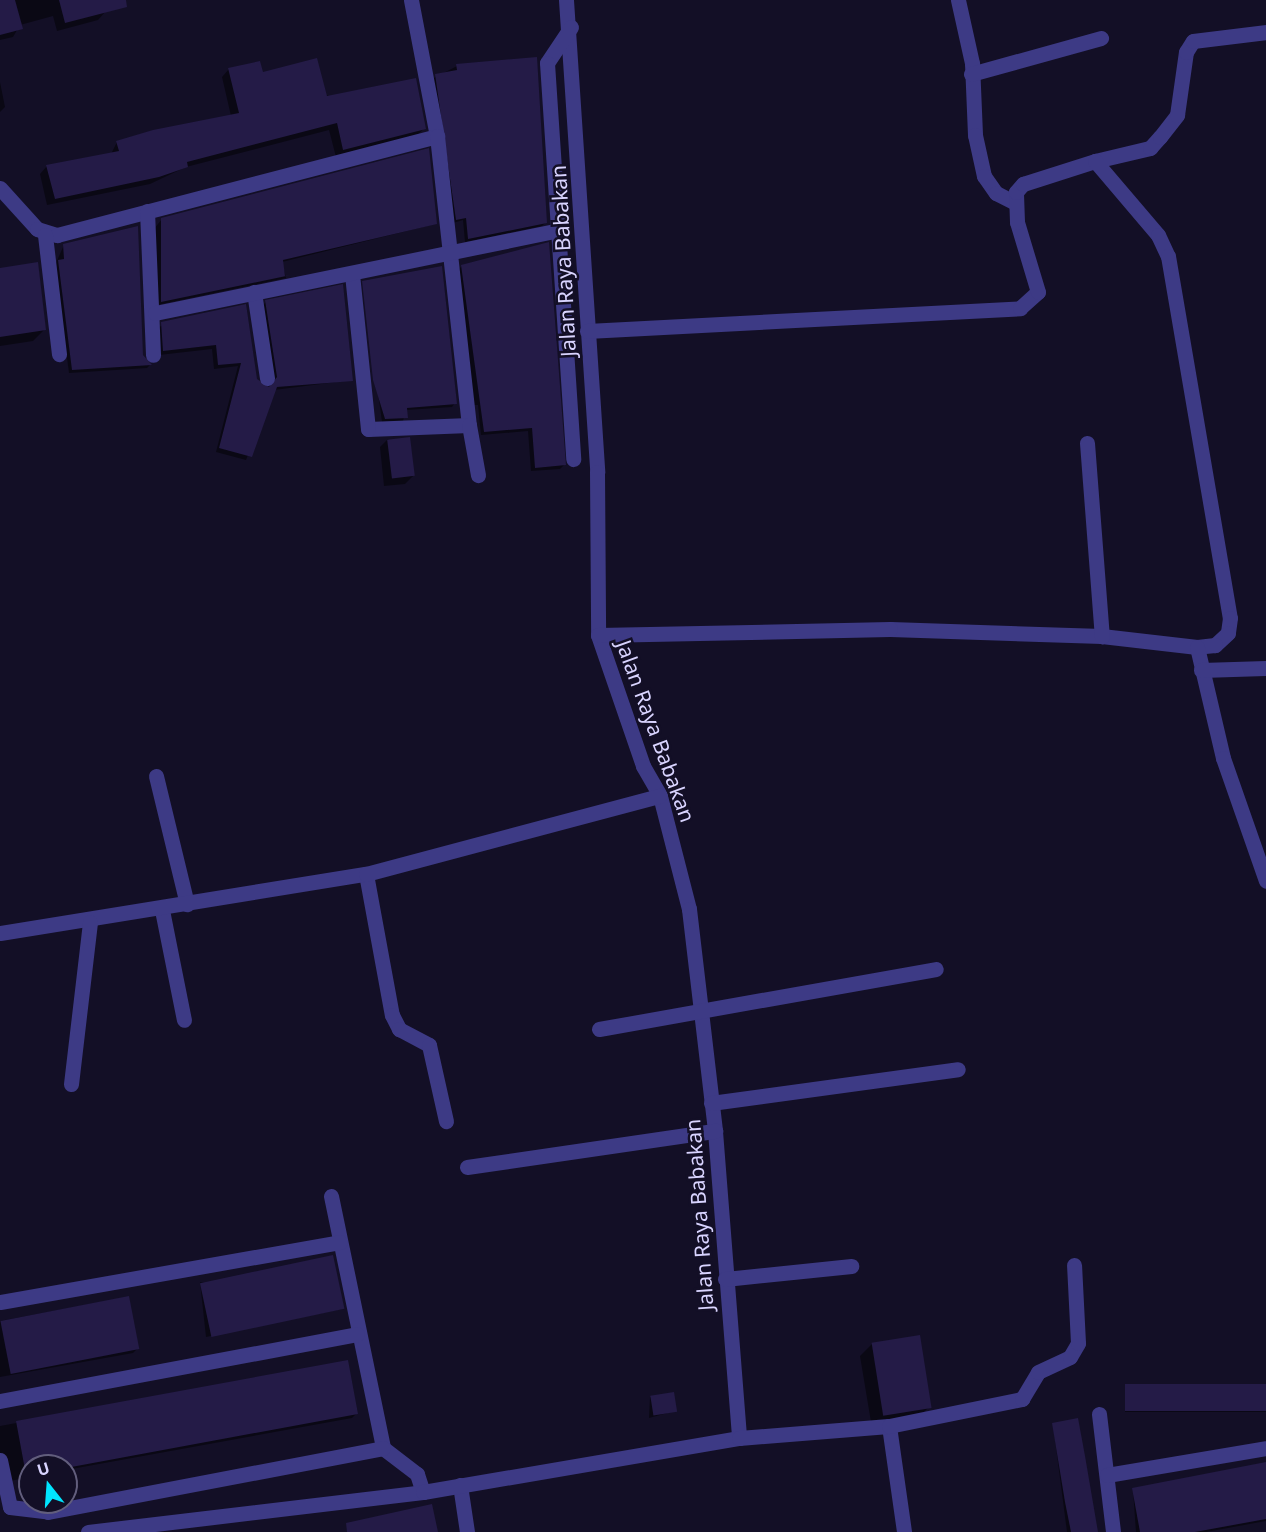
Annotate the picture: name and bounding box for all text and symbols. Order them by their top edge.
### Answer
street label: Jalan Raya Babakan [545,164,581,358]
street label: Jalan Raya Babakan [611,636,701,826]
street label: Jalan Raya Babakan [680,1118,718,1312]
north arrow [18,1454,78,1514]
text: U [34,1456,52,1481]

